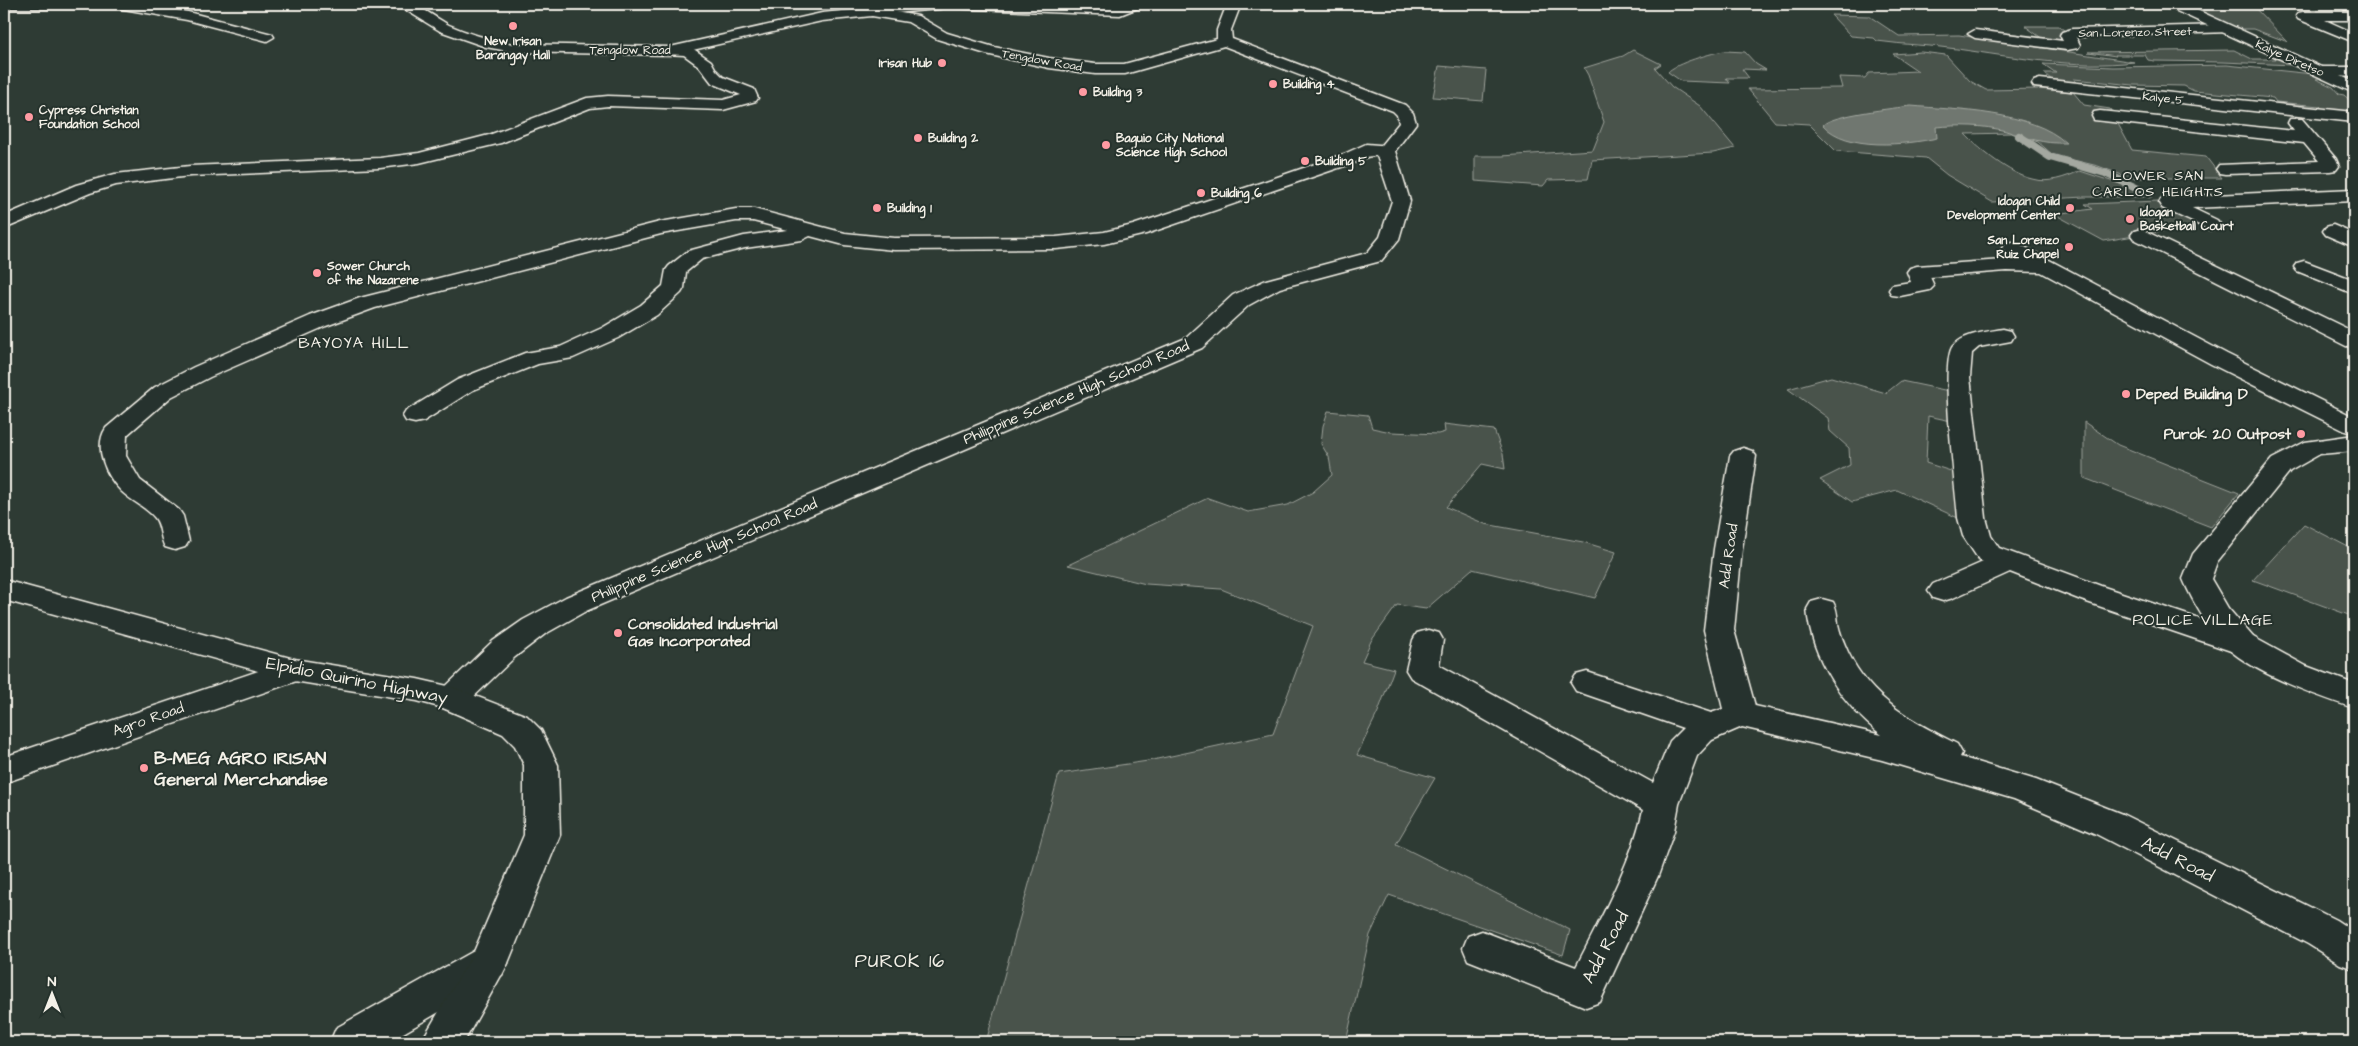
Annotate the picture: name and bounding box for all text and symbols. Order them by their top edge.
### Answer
marker: New Irisan Barangay Hall [507,20,519,32]
street label: San Lorenzo Street [2078,23,2192,42]
place label: New Irisan Barangay Hall [476,33,550,66]
street label: Kalye Diretso [2252,36,2327,82]
street label: Tengdow Road [589,42,671,60]
street label: Tengdow Road [1000,45,1083,77]
place label: Irisan Hub [879,55,932,72]
marker: Irisan Hub [936,57,948,69]
place label: Building 4 [1283,76,1335,95]
marker: Building 4 [1267,78,1279,90]
place label: Building 3 [1093,84,1143,103]
marker: Building 3 [1077,86,1089,98]
street label: Kalye 5 [2141,88,2185,110]
place label: Cypress Christian Foundation School [39,102,139,133]
marker: Cypress Christian Foundation School [23,111,35,123]
place label: Building 2 [928,130,978,149]
place label: Baguio City National Science High School [1115,130,1227,163]
marker: Building 2 [912,132,924,144]
marker: Baguio City National Science High School [1100,139,1112,151]
place label: Building 5 [1315,153,1367,172]
marker: Building 5 [1299,155,1311,167]
district label: LOWER SAN CARLOS HEIGHTS [2092,166,2224,202]
place label: Building 6 [1211,185,1262,204]
marker: Building 6 [1195,187,1207,199]
place label: Idogan Child Development Center [1947,193,2061,225]
place label: Building 1 [887,200,932,219]
marker: Building 1 [871,202,883,214]
marker: Idogan Child Development Center [2064,202,2076,214]
place label: Idogan Basketball Court [2140,204,2234,235]
marker: Idogan Basketball Court [2124,213,2136,225]
place label: San Lorenzo Ruiz Chapel [1987,232,2059,264]
marker: San Lorenzo Ruiz Chapel [2063,241,2075,253]
place label: Sower Church of the Nazarene [326,258,420,289]
marker: Sower Church of the Nazarene [311,267,323,279]
district label: BAYOYA HILL [298,332,410,354]
street label: Philippine Science High School Road [960,335,1193,451]
place label: Deped Building D [2136,384,2248,407]
marker: Deped Building D [2120,388,2132,400]
place label: Purok 20 Outpost [2164,424,2292,445]
marker: Purok 20 Outpost [2295,428,2307,440]
street label: Philippine Science High School Road [588,493,821,609]
street label: Add Road [1714,522,1743,590]
district label: POLICE VILLAGE [2132,609,2274,631]
place label: Consolidated Industrial Gas Incorporated [628,614,778,652]
marker: Consolidated Industrial Gas Incorporated [612,627,624,639]
street label: Elpidio Quirino Highway [264,651,450,711]
street label: Agro Road [110,697,187,742]
place label: B-MEG AGRO IRISAN General Merchandise [154,746,328,792]
marker: B-MEG AGRO IRISAN General Merchandise [138,762,150,774]
street label: Add Road [2137,830,2218,888]
street label: Add Road [1576,907,1635,988]
district label: PUROK 16 [855,948,945,975]
north arrow [28,968,78,1018]
text: N [48,972,57,992]

